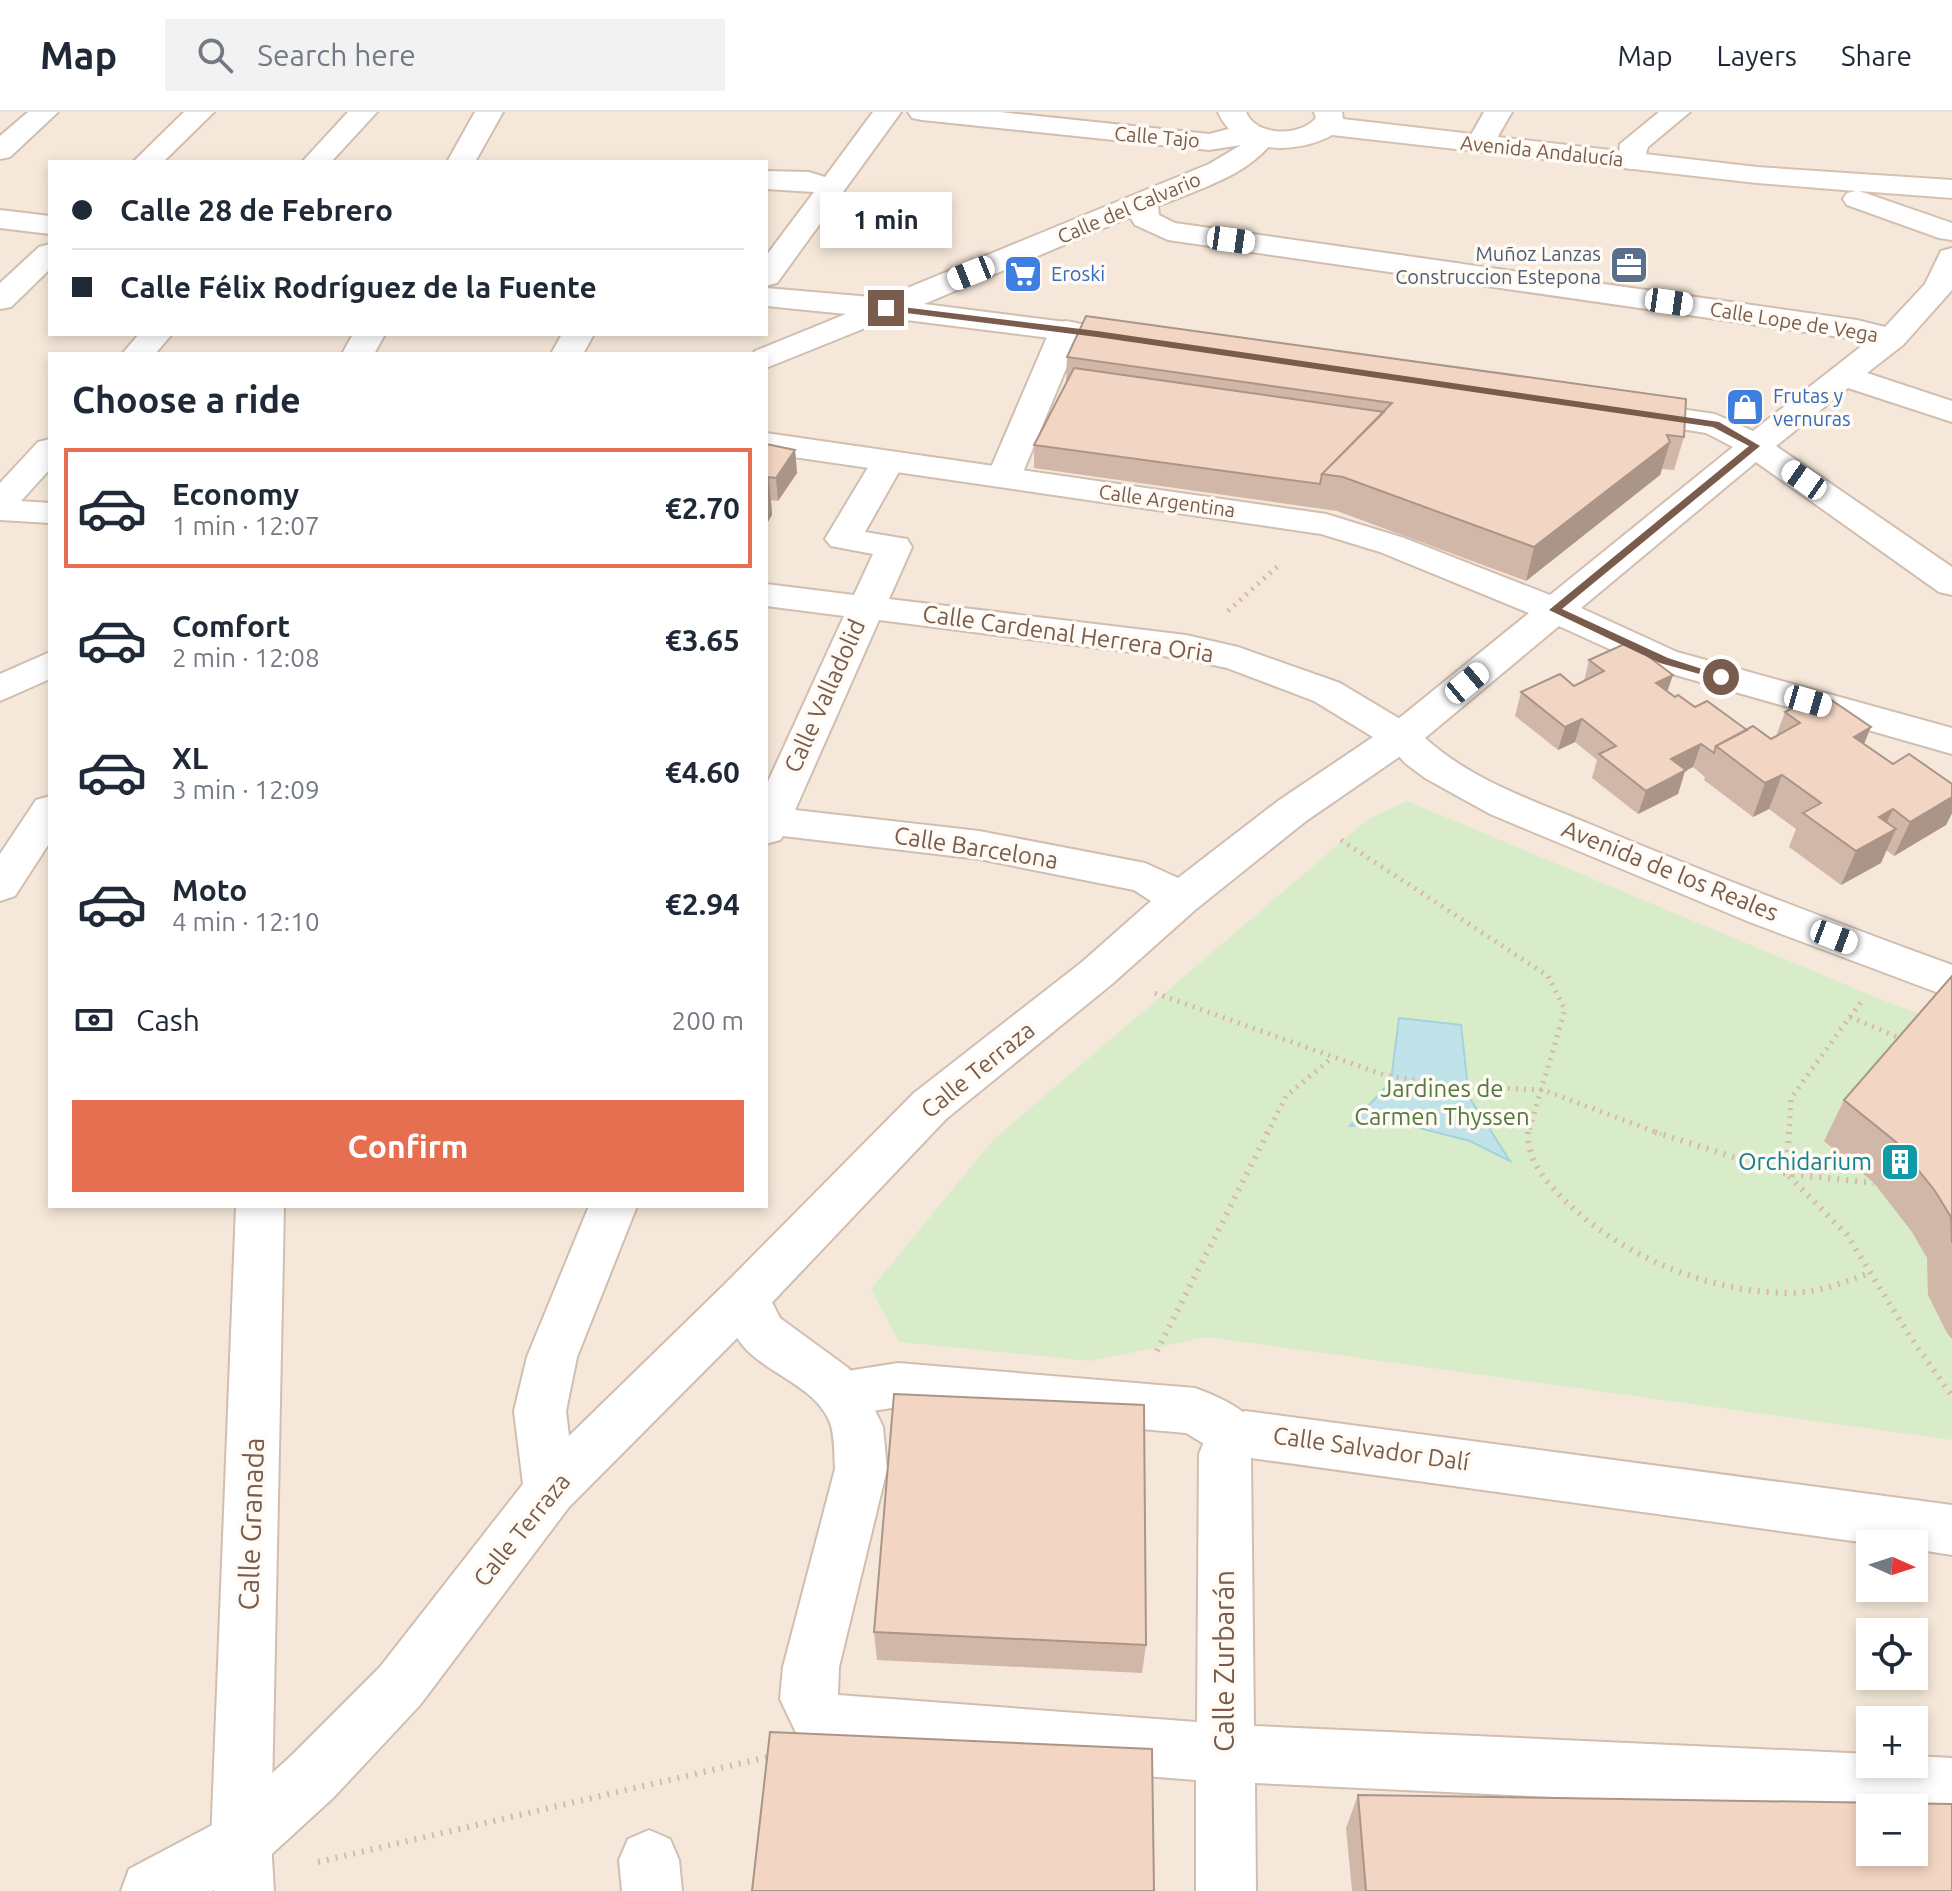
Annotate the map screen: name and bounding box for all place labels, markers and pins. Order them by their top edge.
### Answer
place label: Muñoz Lanzas Construccion Estepona [1395,242,1601,288]
office icon: Muñoz Lanzas Construccion Estepona [1608,244,1650,286]
supermarket icon: Eroski [1002,253,1044,295]
place label: Eroski [1051,262,1105,285]
place label: Frutas y vernuras [1773,384,1851,430]
shop icon: Frutas y vernuras [1724,386,1766,428]
building icon: Orchidarium [1879,1141,1921,1183]
place label: Orchidarium [1738,1148,1872,1175]

